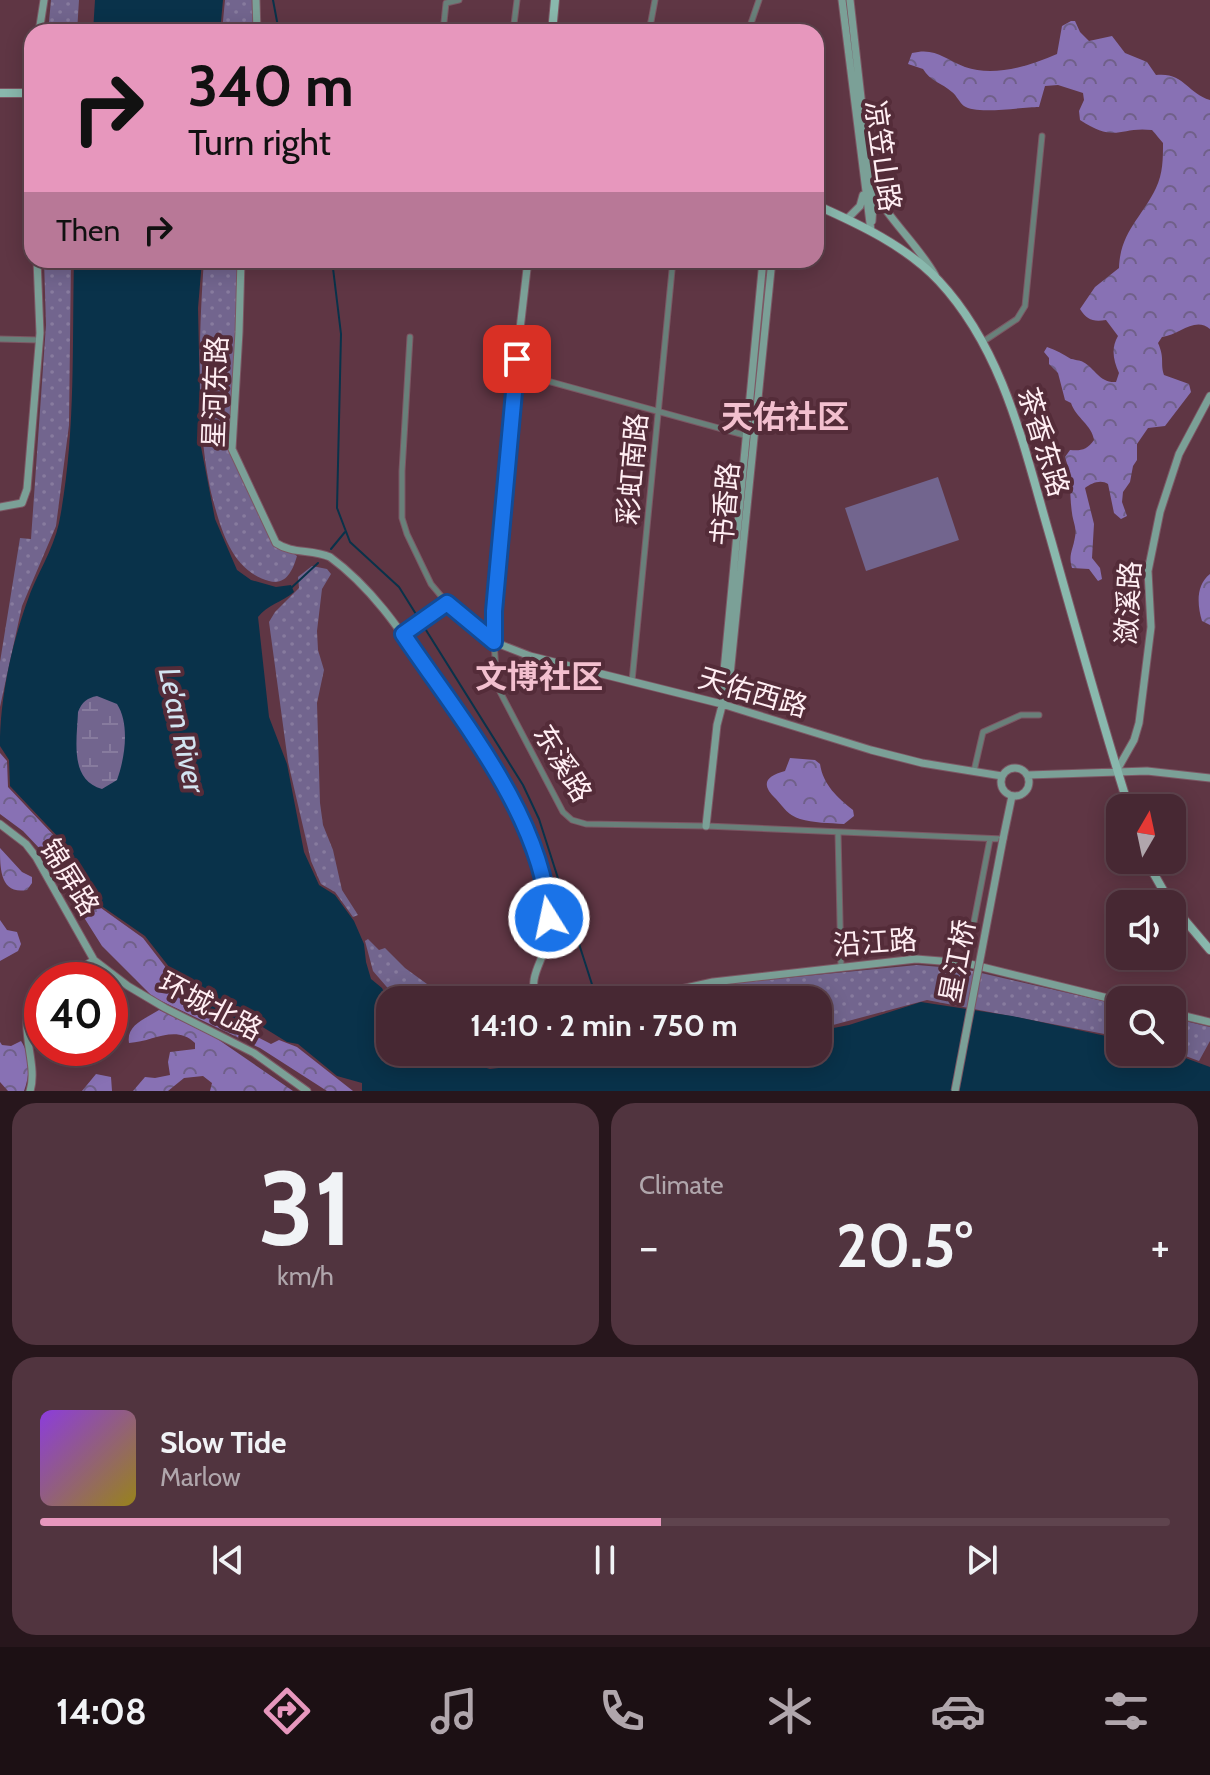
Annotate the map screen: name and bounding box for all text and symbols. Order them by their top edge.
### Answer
text: 340 m [188,52,354,120]
icon: right [56,56,160,160]
street label: 凉笠山路 [858,98,908,214]
text: Turn right [188,120,331,164]
icon: right [136,208,180,252]
text: Then [56,212,120,249]
pin [483,325,551,393]
street label: 星河东路 [196,335,234,449]
icon: arrive [495,337,539,381]
street label: 茶香东路 [1011,383,1077,501]
district label: 天佑社区 [721,397,849,436]
street label: 彩虹南路 [610,412,654,526]
street label: 书香路 [704,461,746,547]
street label: 潋溪路 [1109,560,1147,646]
district label: 文博社区 [475,657,603,696]
street label: 天佑西路 [694,660,812,724]
water label: Le'an River [151,664,214,798]
street label: 东溪路 [527,718,599,808]
north arrow [1106,794,1186,874]
map controls [1106,794,1186,1066]
street label: 锦屏路 [33,832,107,922]
position arrow [507,876,591,960]
button: sound [1106,890,1186,970]
street label: 星江桥 [932,917,982,1005]
street label: 沿江路 [832,922,918,962]
speed limit sign: 40 [24,962,128,1066]
street label: 环城北路 [154,965,268,1047]
button: search [1106,986,1186,1066]
text: 14:10 · 2 min · 750 m [470,1007,738,1044]
text: 31 [258,1145,353,1271]
text: Climate [639,1169,724,1201]
text: 20.5° [836,1209,973,1282]
text: − [639,1220,658,1273]
text: + [1151,1220,1170,1273]
text: km/h [277,1260,334,1292]
text: Slow Tide [160,1424,287,1461]
text: Marlow [160,1461,241,1493]
icon: previous [206,1538,250,1582]
icon: pause [583,1538,627,1582]
icon: next [960,1538,1004,1582]
icon: directions [259,1683,315,1739]
icon: music [426,1683,482,1739]
icon: phone [594,1683,650,1739]
icon: climate [762,1683,818,1739]
icon: car [930,1683,986,1739]
icon: filters [1098,1683,1154,1739]
text: 14:08 [56,1689,147,1733]

